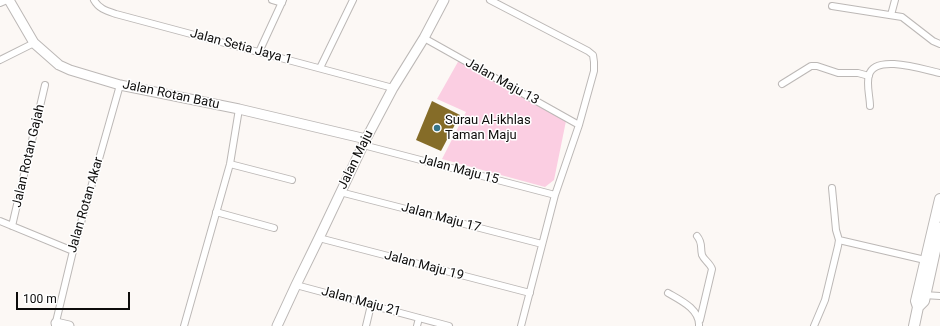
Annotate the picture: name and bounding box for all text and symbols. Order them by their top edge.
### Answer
street label: Jalan Setia Jaya 1 [188,26,294,68]
street label: Jalan Maju 13 [463,55,541,109]
street label: Jalan Rotan Batu [121,77,221,113]
street label: Jalan Rotan Gajah [10,103,48,209]
place label: Surau Al-ikhlas Taman Maju [445,113,531,144]
marker: Surau Al-ikhlas Taman Maju [432,123,442,133]
street label: Jalan Maju [335,128,377,192]
street label: Jalan Maju 15 [418,152,500,188]
street label: Jalan Rotan Akar [65,155,107,255]
street label: Jalan Maju 17 [400,200,482,236]
street label: Jalan Maju 19 [383,248,465,284]
scale bar [18,284,132,310]
street label: Jalan Maju 21 [320,284,402,320]
text: 100 m [23,292,57,306]

